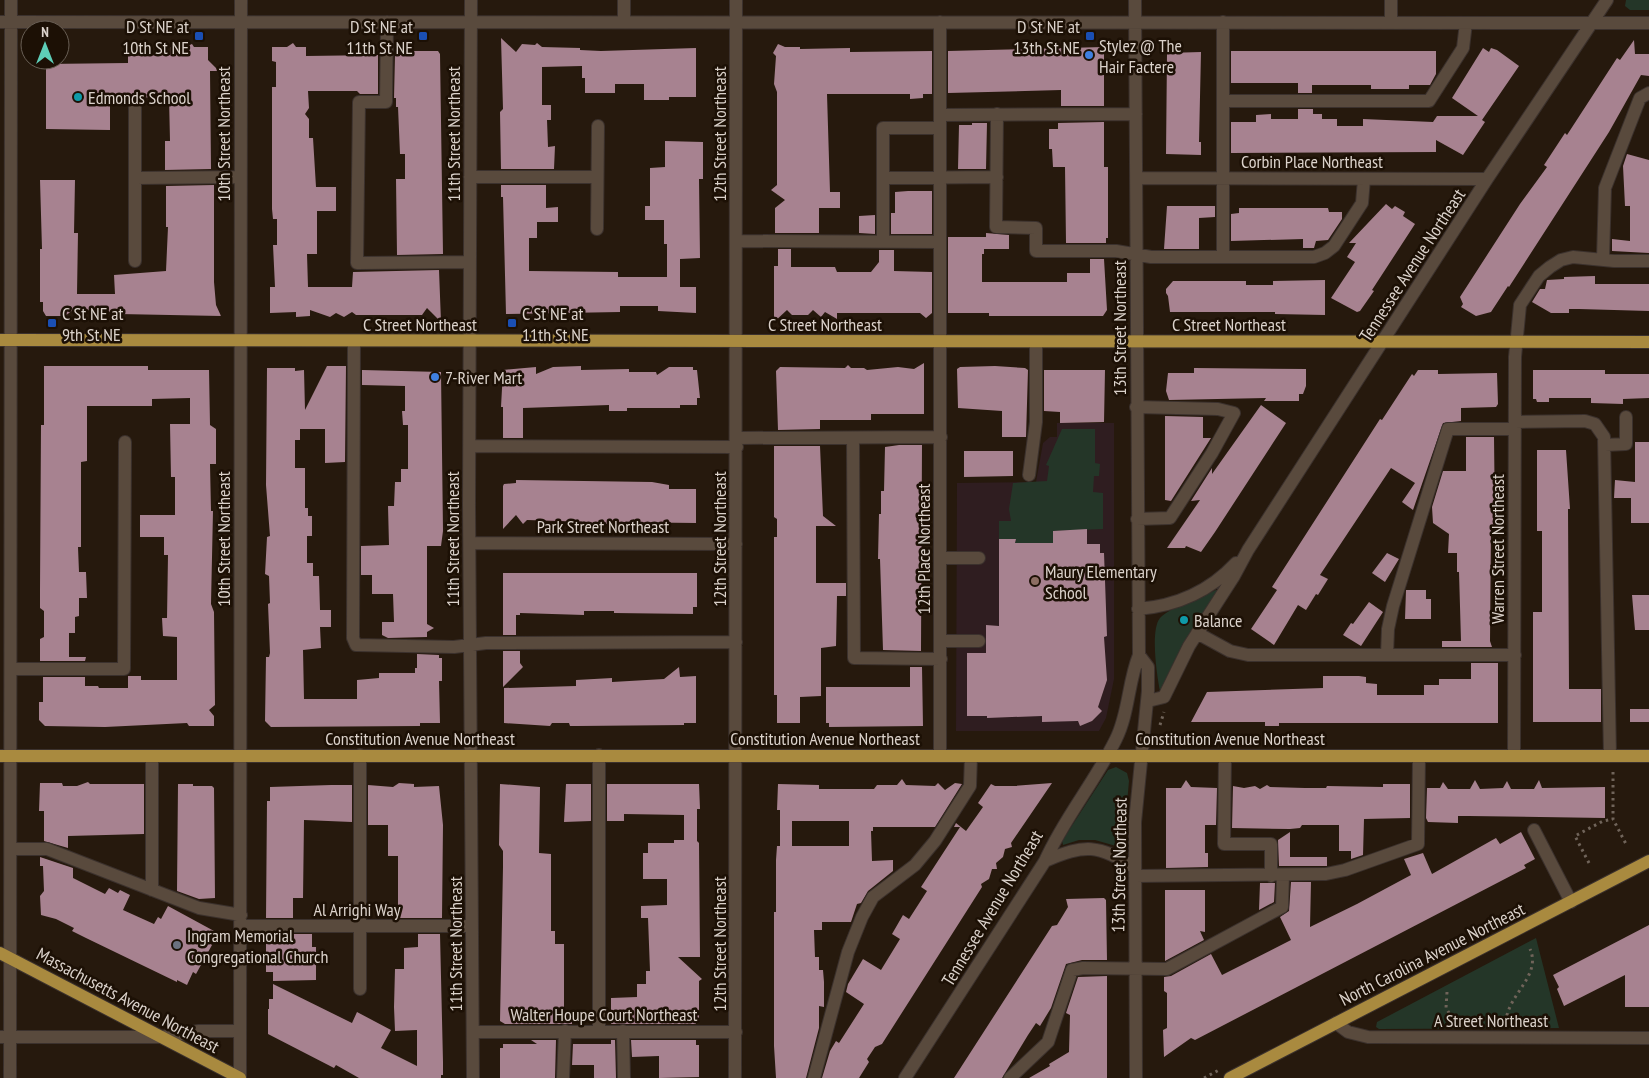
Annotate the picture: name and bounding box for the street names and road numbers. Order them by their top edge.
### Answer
street label: 10th Street Northeast [212,66,235,202]
street label: 11th Street Northeast [442,66,465,202]
street label: 12th Street Northeast [708,66,731,202]
street label: Corbin Place Northeast [1241,150,1383,173]
street label: Tennessee Avenue Northeast [1354,184,1470,346]
street label: 13th Street Northeast [1108,260,1131,396]
street label: C Street Northeast [363,313,477,336]
street label: C Street Northeast [768,313,882,336]
street label: C Street Northeast [1172,313,1286,336]
street label: 10th Street Northeast [212,471,235,607]
street label: 11th Street Northeast [441,471,464,607]
street label: 12th Street Northeast [708,471,731,607]
street label: Warren Street Northeast [1486,474,1509,624]
street label: 12th Place Northeast [912,483,935,615]
street label: Park Street Northeast [537,515,669,538]
street label: Constitution Avenue Northeast [325,727,515,750]
street label: Constitution Avenue Northeast [730,727,920,750]
street label: Constitution Avenue Northeast [1135,727,1325,750]
street label: 13th Street Northeast [1106,797,1132,933]
street label: Tennessee Avenue Northeast [936,826,1048,990]
street label: 11th Street Northeast [444,876,467,1012]
street label: 12th Street Northeast [708,876,731,1012]
street label: North Carolina Avenue Northeast [1336,897,1528,1011]
street label: Al Arrighi Way [314,898,401,921]
street label: Massachusetts Avenue Northeast [33,942,223,1058]
street label: Walter Houpe Court Northeast [510,1003,698,1026]
street label: A Street Northeast [1434,1009,1548,1032]

